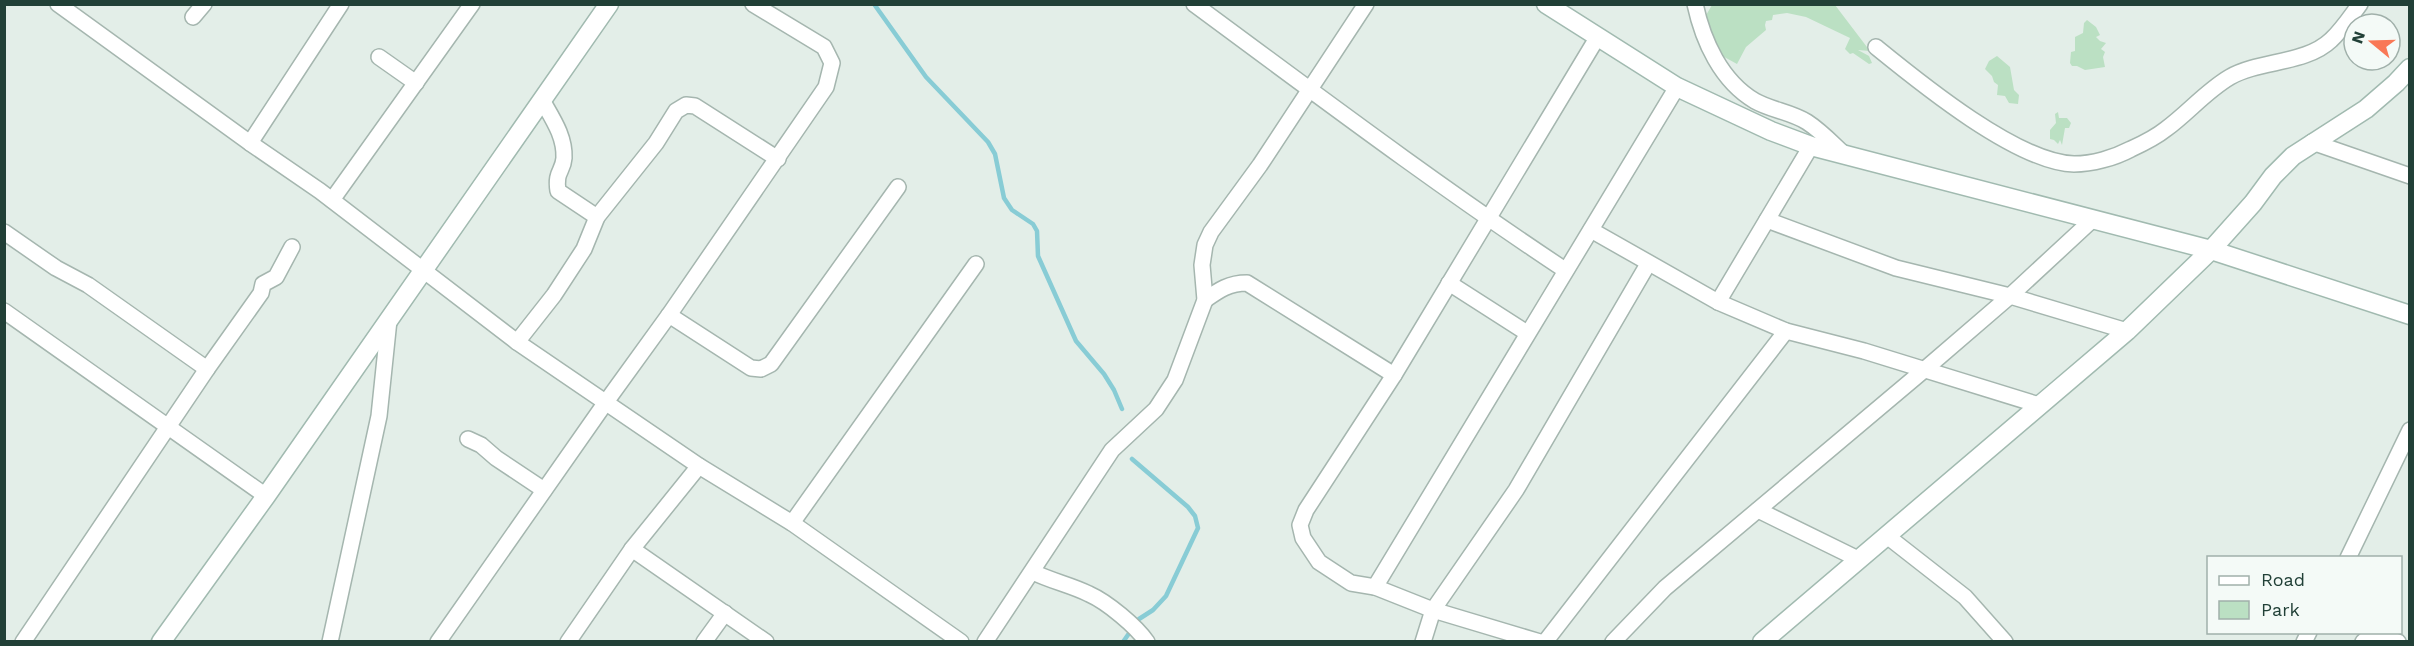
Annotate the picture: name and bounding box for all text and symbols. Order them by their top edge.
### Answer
north arrow [2342,12,2402,72]
text: N [2347,29,2369,46]
legend [2207,556,2402,634]
text: Road [2261,569,2305,590]
text: Park [2261,599,2300,620]

